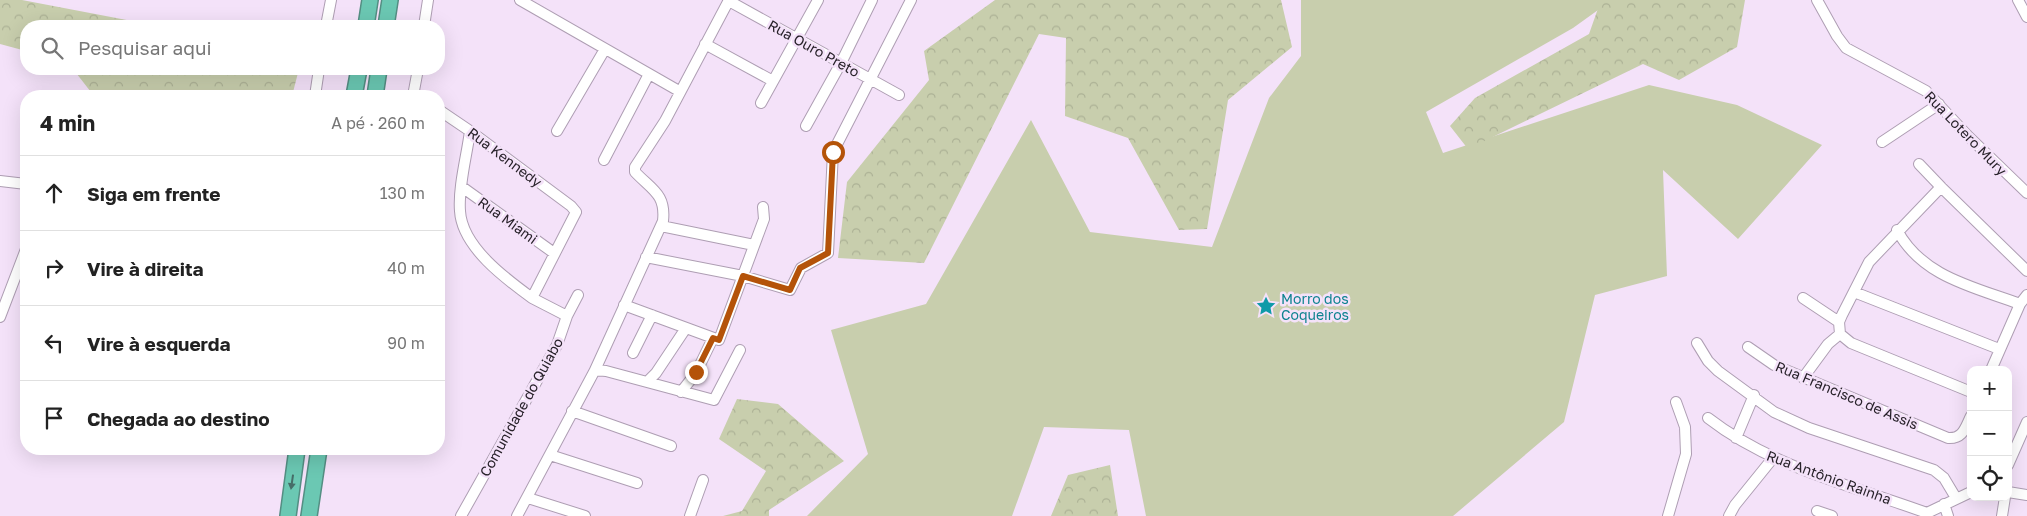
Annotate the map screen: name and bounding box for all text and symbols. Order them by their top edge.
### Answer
street label: Rua Ouro Preto [765,16,863,80]
search box [20,20,445,75]
icon: search [38,34,66,62]
text: Pesquisar aqui [78,36,212,59]
street label: Rua Lotero Mury [1921,87,2011,179]
text: 4 min [40,110,95,136]
text: A pé · 260 m [331,113,425,133]
street label: Rua Kennedy [465,124,546,190]
route start [822,141,845,164]
icon: ahead [40,179,68,207]
text: Siga em frente [87,182,221,205]
text: 130 m [380,183,425,203]
street label: Rua Miami [475,193,541,247]
icon: right [40,254,68,282]
text: Vire à direita [87,257,204,280]
text: 40 m [387,258,425,278]
place label: Morro dos Coqueiros [1281,290,1349,323]
place icon: Morro dos Coqueiros [1255,295,1277,317]
icon: left [40,329,68,357]
text: Vire à esquerda [87,332,230,355]
text: 90 m [387,333,425,353]
street label: Comunidade do Quiabo [476,335,566,479]
street label: Rua Francisco de Assis [1773,357,1921,433]
route end [685,361,708,384]
map controls [1967,366,2012,501]
button: + [1967,366,2012,411]
icon: arrive [40,404,68,432]
text: Chegada ao destino [87,407,270,430]
button: − [1967,411,2012,456]
street label: Rua Antônio Rainha [1764,447,1894,507]
button: locate [1967,456,2012,501]
one-way arrow [288,475,296,491]

